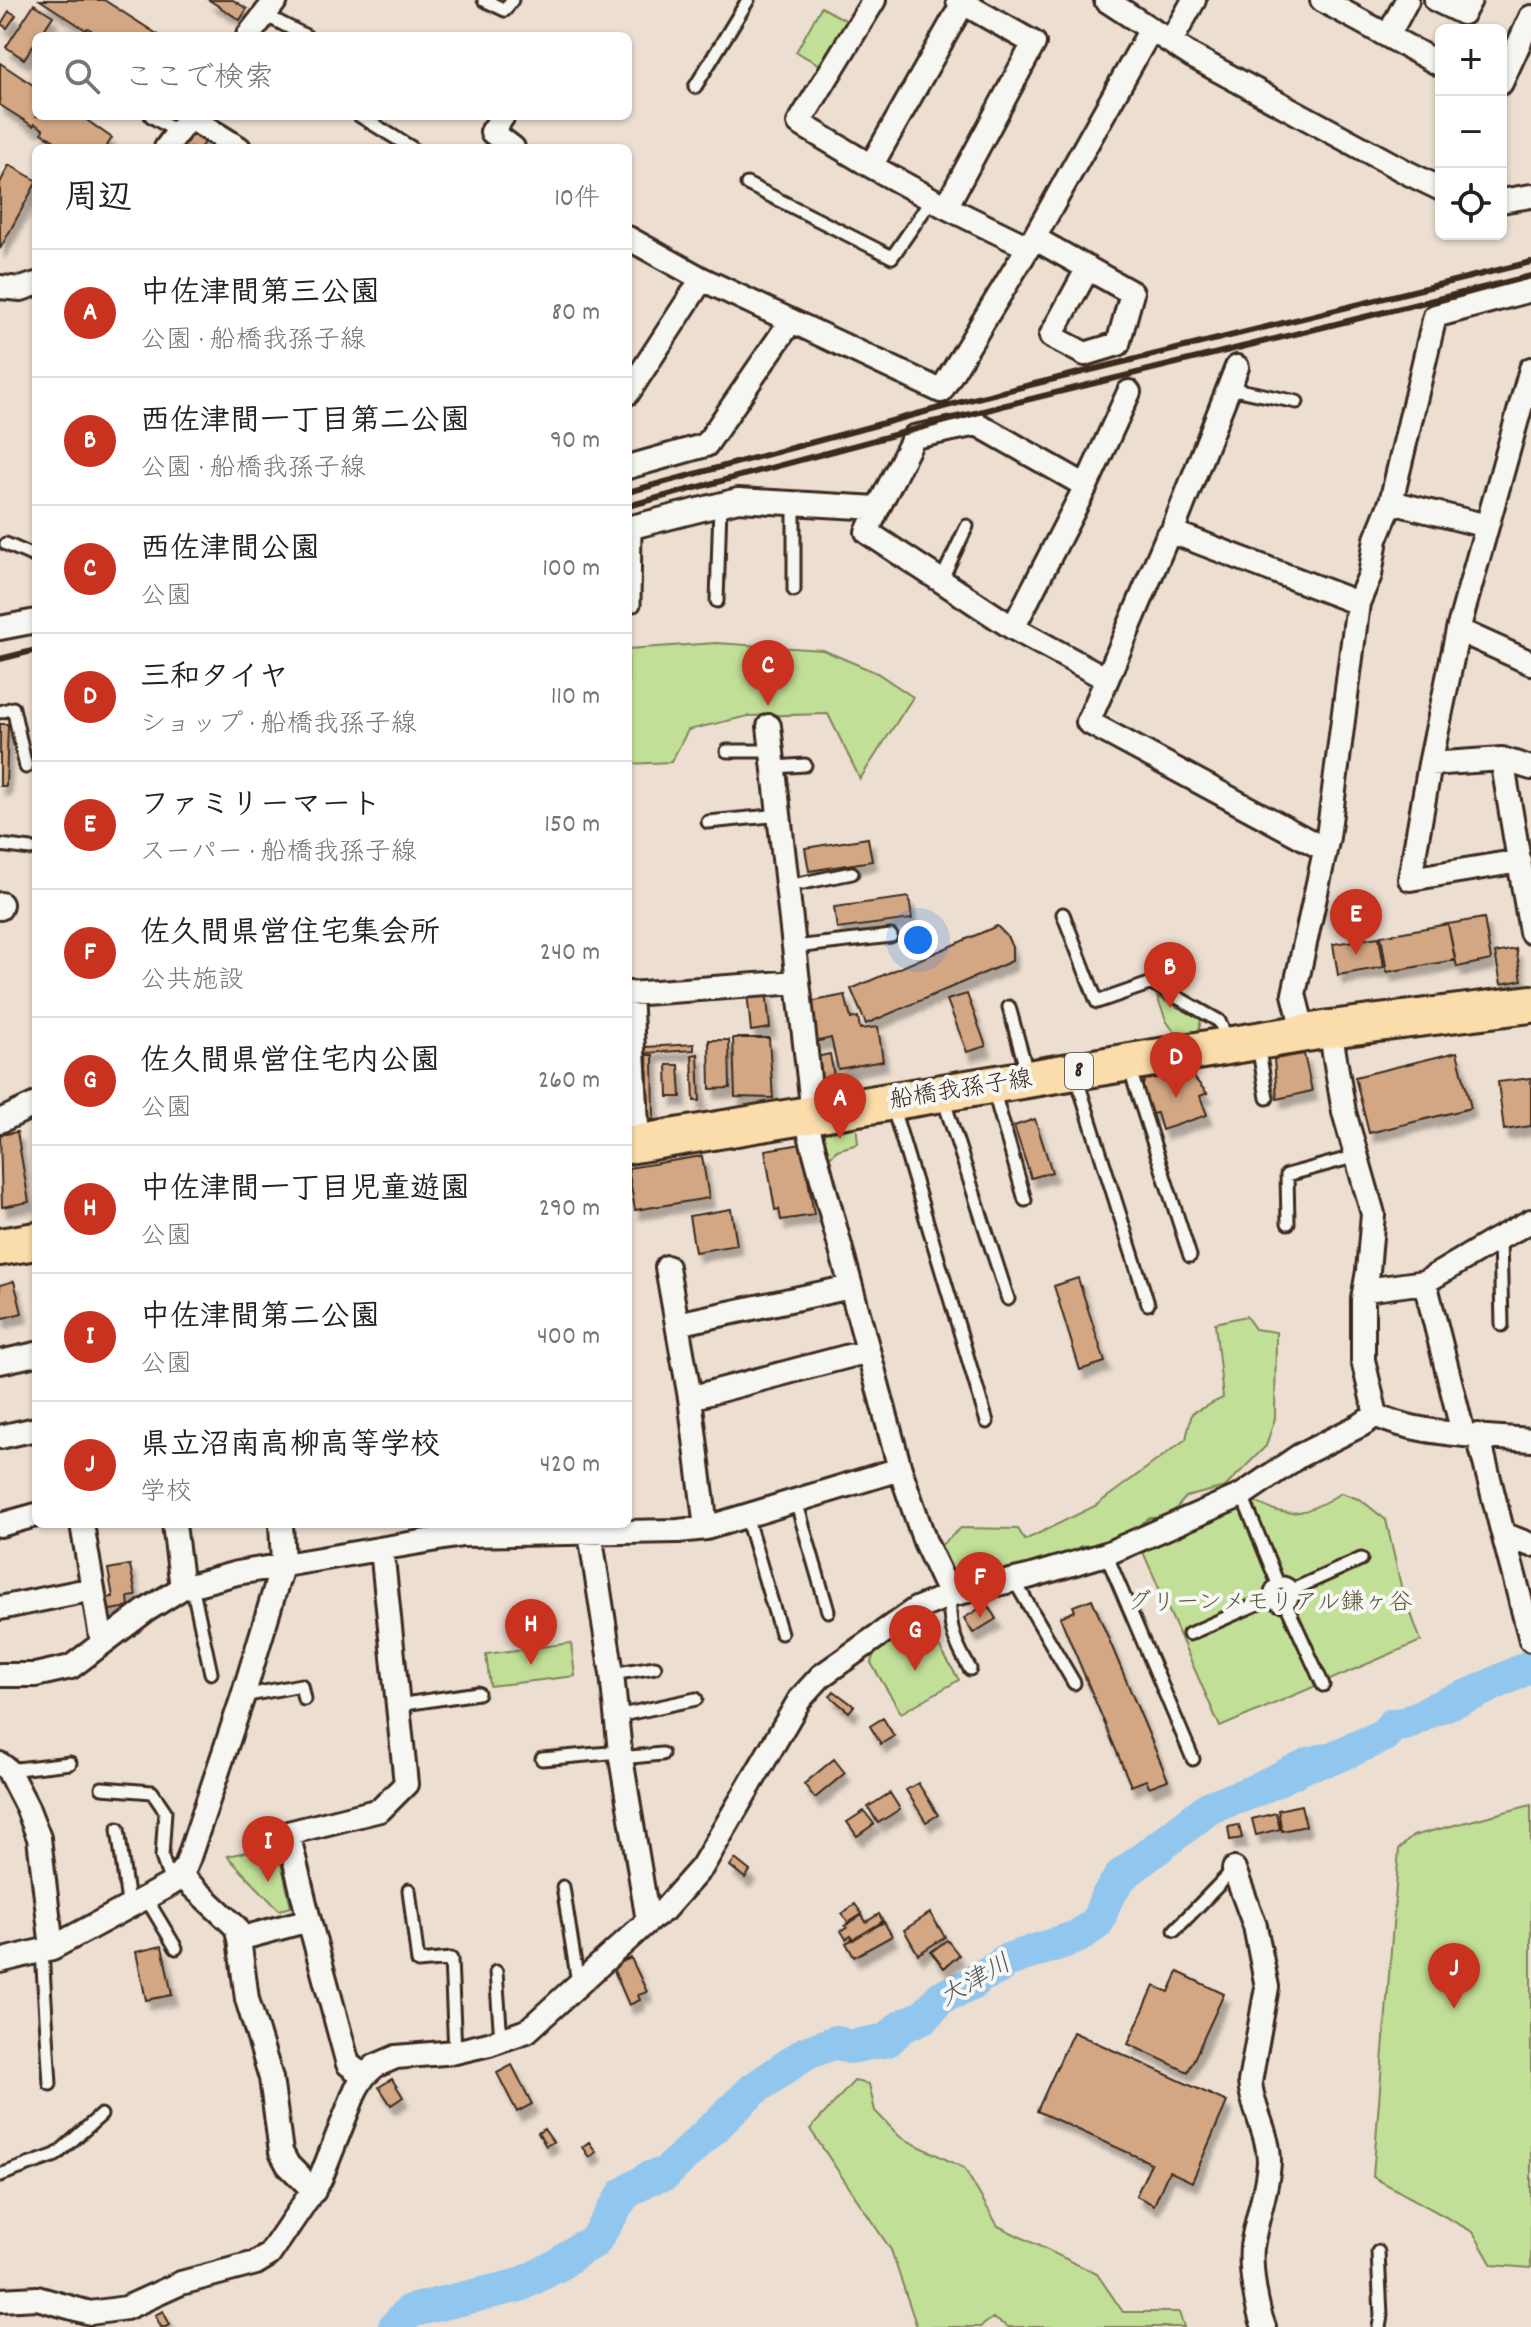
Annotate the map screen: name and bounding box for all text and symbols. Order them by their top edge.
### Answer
map controls [1435,24,1507,240]
button: + [1435,24,1507,96]
search box [32,32,632,120]
icon: search [60,54,104,98]
text: ここで検索 [124,59,274,102]
button: − [1435,96,1507,168]
button: locate [1435,168,1507,240]
text: 周辺 [64,176,132,225]
text: 10件 [554,181,600,218]
text: 中佐津間第三公園 [140,274,380,317]
text: A [83,295,97,332]
text: 80 m [552,295,600,332]
text: 公園 · 船橋我孫子線 [140,323,366,360]
text: 西佐津間一丁目第二公園 [140,402,470,445]
text: B [84,423,96,460]
text: 90 m [550,423,600,460]
text: 公園 · 船橋我孫子線 [140,451,366,488]
text: 西佐津間公園 [140,530,320,573]
text: C [84,551,96,588]
text: 100 m [542,551,600,588]
text: 公園 [140,579,192,616]
pin: C [742,640,794,706]
text: 三和タイヤ [140,658,289,701]
text: D [83,679,97,716]
text: 110 m [551,679,600,716]
text: ショップ · 船橋我孫子線 [140,707,417,744]
text: ファミリーマート [140,786,381,829]
text: E [84,807,96,844]
text: 150 m [544,807,600,844]
text: スーパー · 船橋我孫子線 [140,835,417,872]
pin: E [1330,889,1382,955]
text: 佐久間県営住宅集会所 [140,914,440,957]
your location [898,920,938,960]
text: F [84,935,96,972]
text: 240 m [540,935,600,972]
pin: B [1144,942,1196,1008]
text: 公共施設 [140,963,244,1000]
pin: D [1150,1032,1202,1098]
text: 佐久間県営住宅内公園 [140,1042,440,1085]
road number: 8 [1065,1053,1093,1089]
text: G [83,1063,97,1100]
text: 260 m [538,1063,600,1100]
street label: 船橋我孫子線 [887,1063,1035,1119]
pin: A [814,1073,866,1139]
text: 公園 [140,1091,192,1128]
text: 中佐津間一丁目児童遊園 [140,1170,470,1213]
text: H [83,1191,97,1228]
text: 290 m [539,1191,600,1228]
text: 公園 [140,1219,192,1256]
text: 中佐津間第二公園 [140,1298,380,1341]
text: I [86,1319,94,1356]
text: 400 m [537,1319,600,1356]
text: 公園 [140,1347,192,1384]
text: 県立沼南高柳高等学校 [140,1426,440,1469]
text: J [85,1447,95,1484]
text: 420 m [540,1447,600,1484]
text: 学校 [140,1475,192,1512]
pin: F [954,1552,1006,1618]
park label: グリーンメモリアル鎌ヶ谷 [1127,1587,1413,1621]
pin: H [505,1599,557,1665]
pin: G [889,1605,941,1671]
pin: I [242,1816,294,1882]
pin: J [1428,1943,1480,2009]
water label: 大津川 [933,1946,1019,2018]

